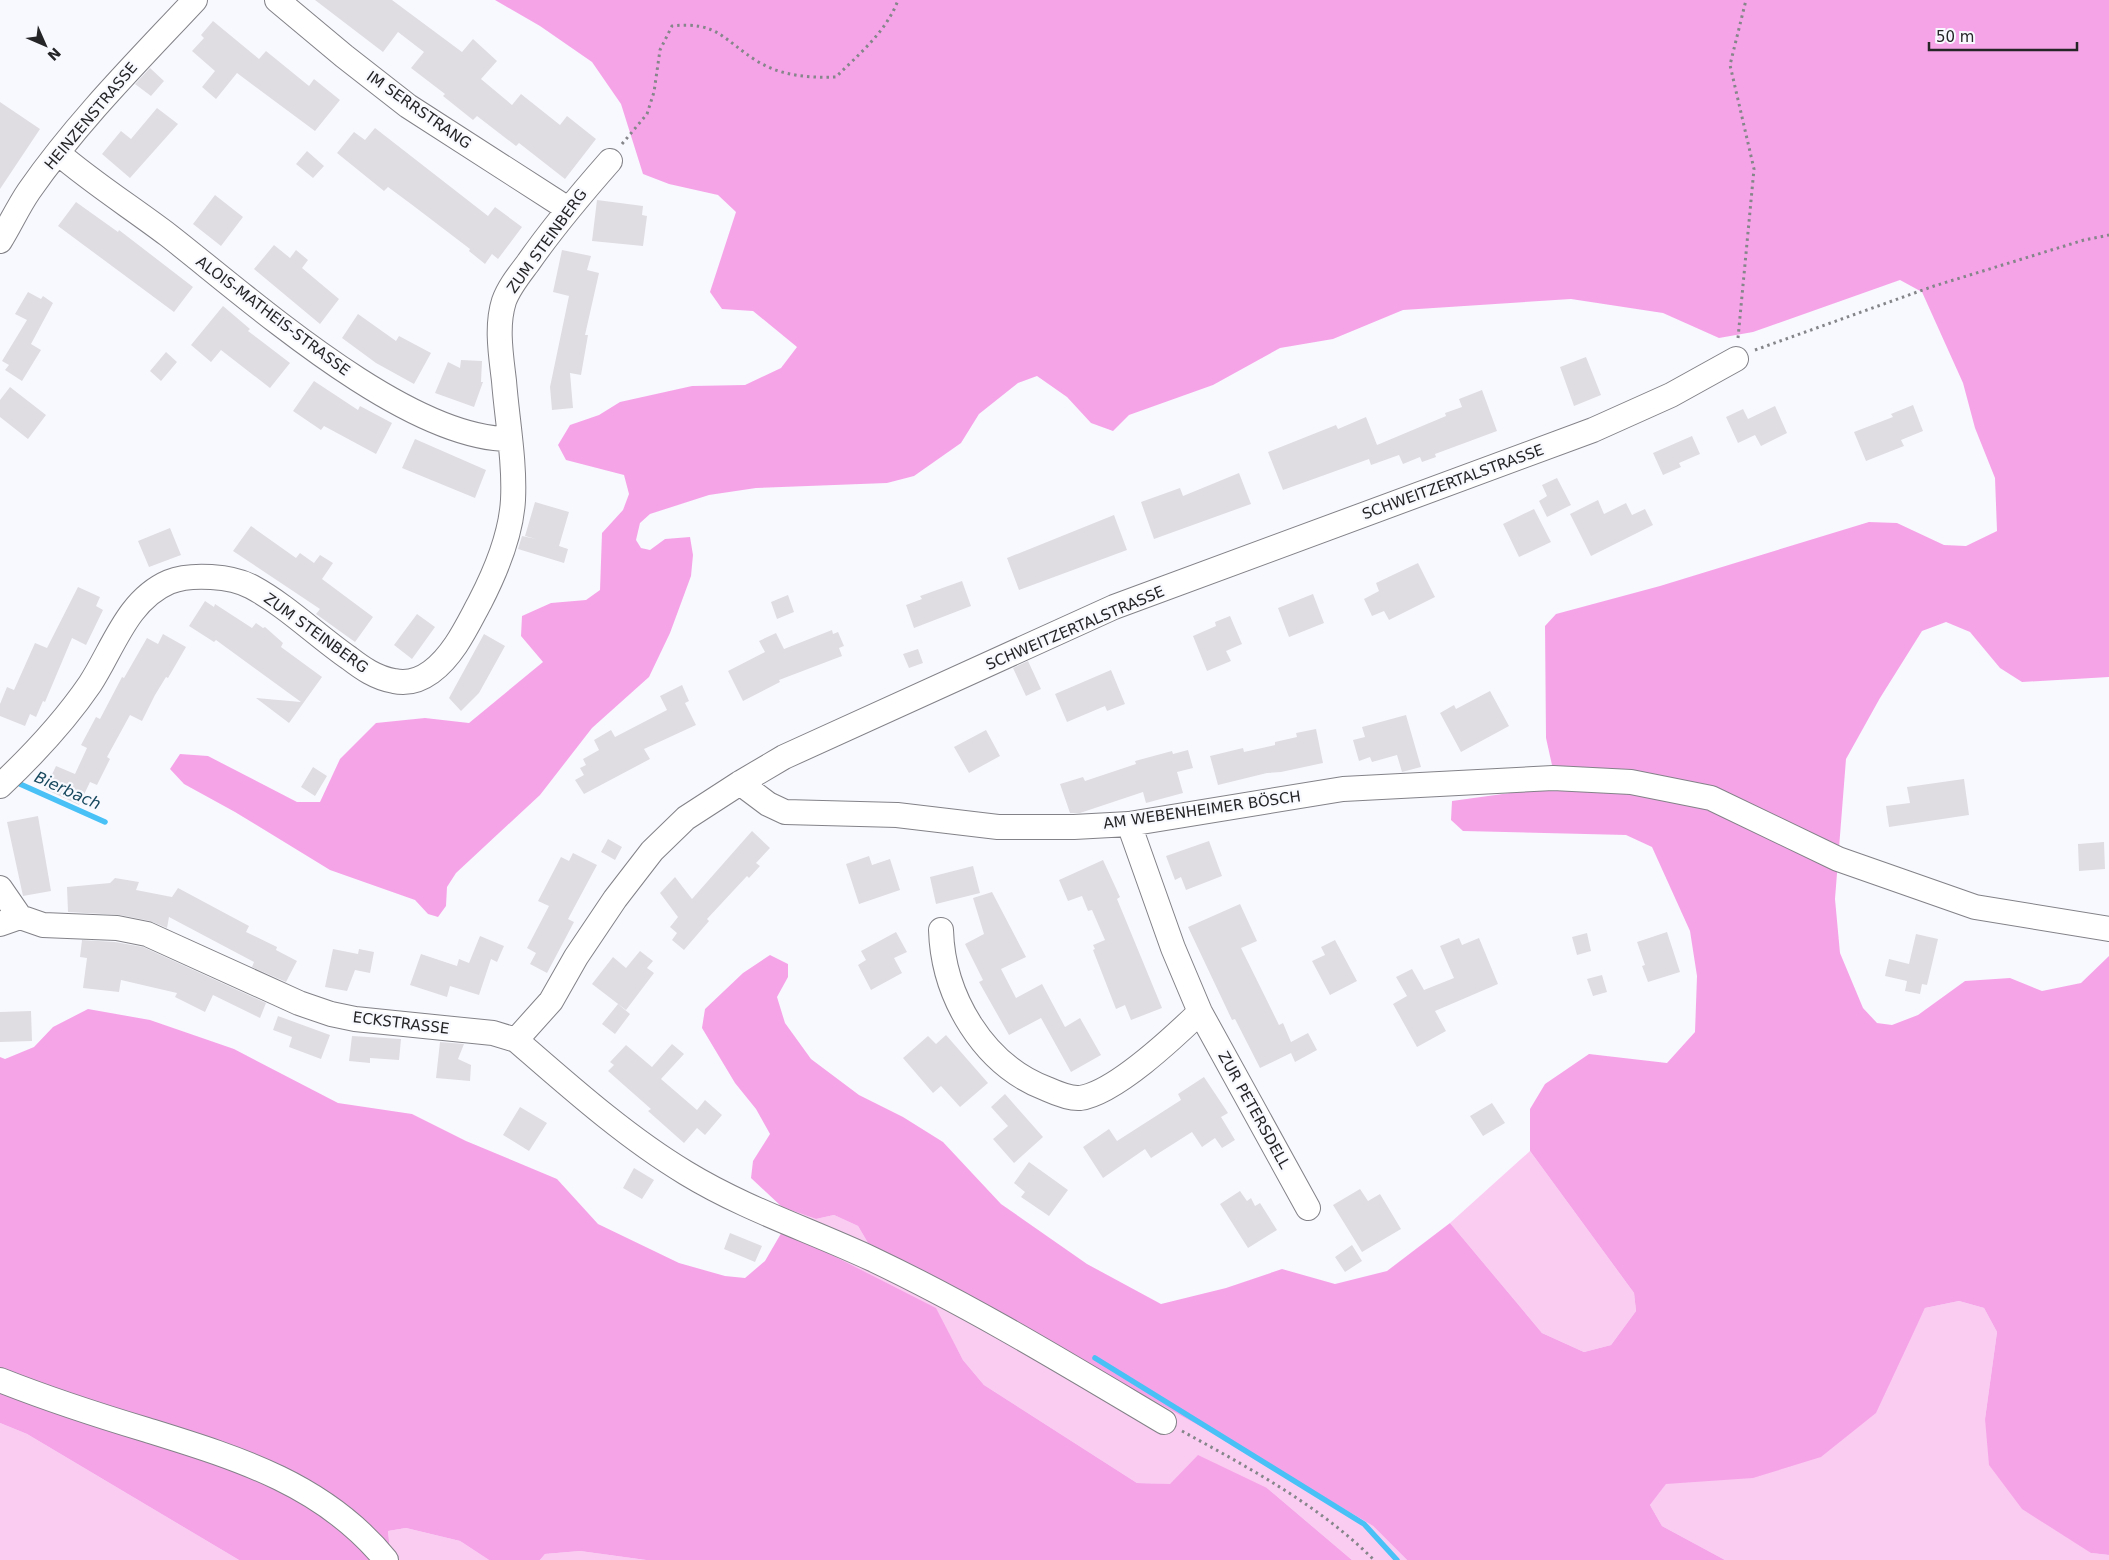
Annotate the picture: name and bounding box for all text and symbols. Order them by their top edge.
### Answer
north arrow [20,20,70,70]
scale bar [1929,20,2076,52]
text: 50 m [1936,28,1974,46]
text: N [44,44,64,64]
street label: HEINZENSTRASSE [41,59,141,173]
street label: IM SERRSTRANG [363,67,475,153]
street label: ZUM STEINBERG [503,185,591,297]
street label: ALOIS-MATHEIS-STRASSE [193,252,353,380]
street label: SCHWEITZERTALSTRASSE [1360,441,1546,523]
street label: SCHWEITZERTALSTRASSE [983,582,1167,674]
street label: ZUM STEINBERG [260,589,372,677]
water label: Bierbach [32,767,104,814]
street label: AM WEBENHEIMER BÖSCH [1102,786,1302,833]
street label: ECKSTRASSE [352,1008,450,1038]
street label: ZUR PETERSDELL [1214,1048,1294,1172]

